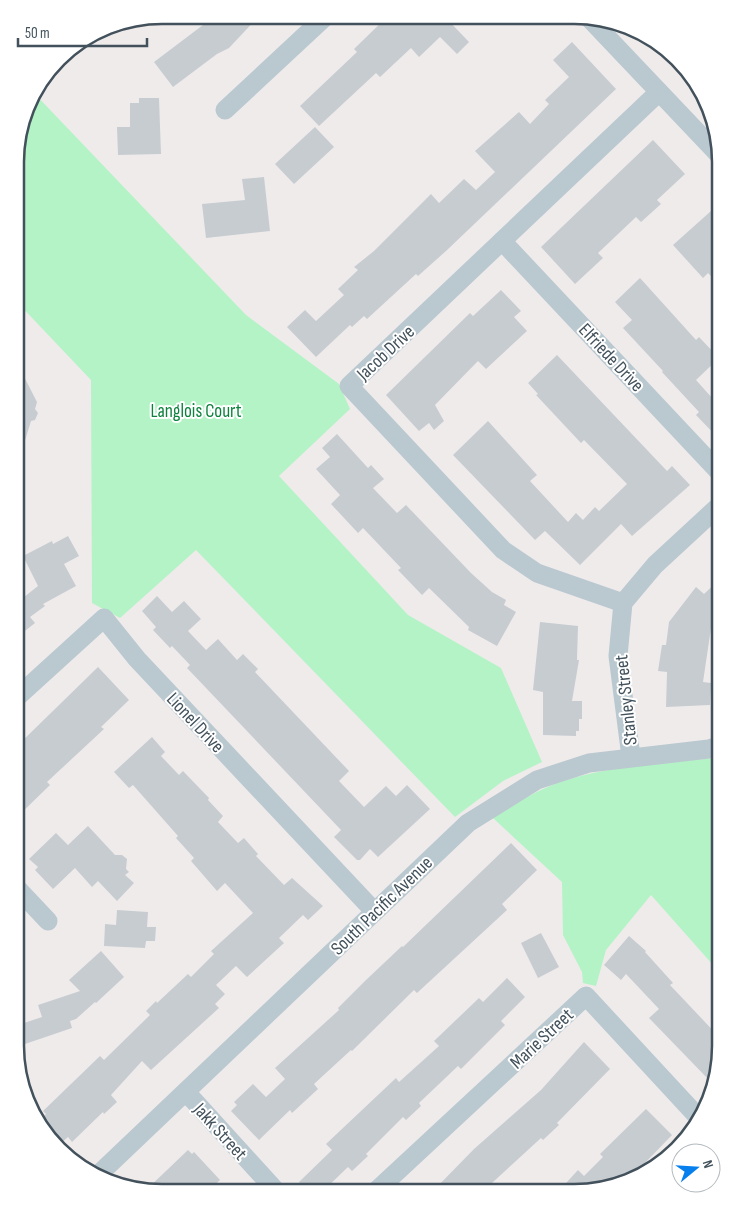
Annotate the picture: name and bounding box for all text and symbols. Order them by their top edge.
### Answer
scale bar [18,15,146,47]
text: 50 m [25,24,50,43]
street label: Elfriede Drive [573,319,648,397]
street label: Jacob Drive [352,321,420,386]
park label: Langlois Court [150,400,242,423]
street label: Stanley Street [610,653,643,746]
street label: Lionel Drive [161,688,229,758]
street label: South Pacific Avenue [326,852,438,960]
street label: Marie Street [506,1004,579,1074]
street label: Jakk Street [188,1098,252,1165]
north arrow [671,1143,721,1193]
text: N [699,1158,717,1170]

